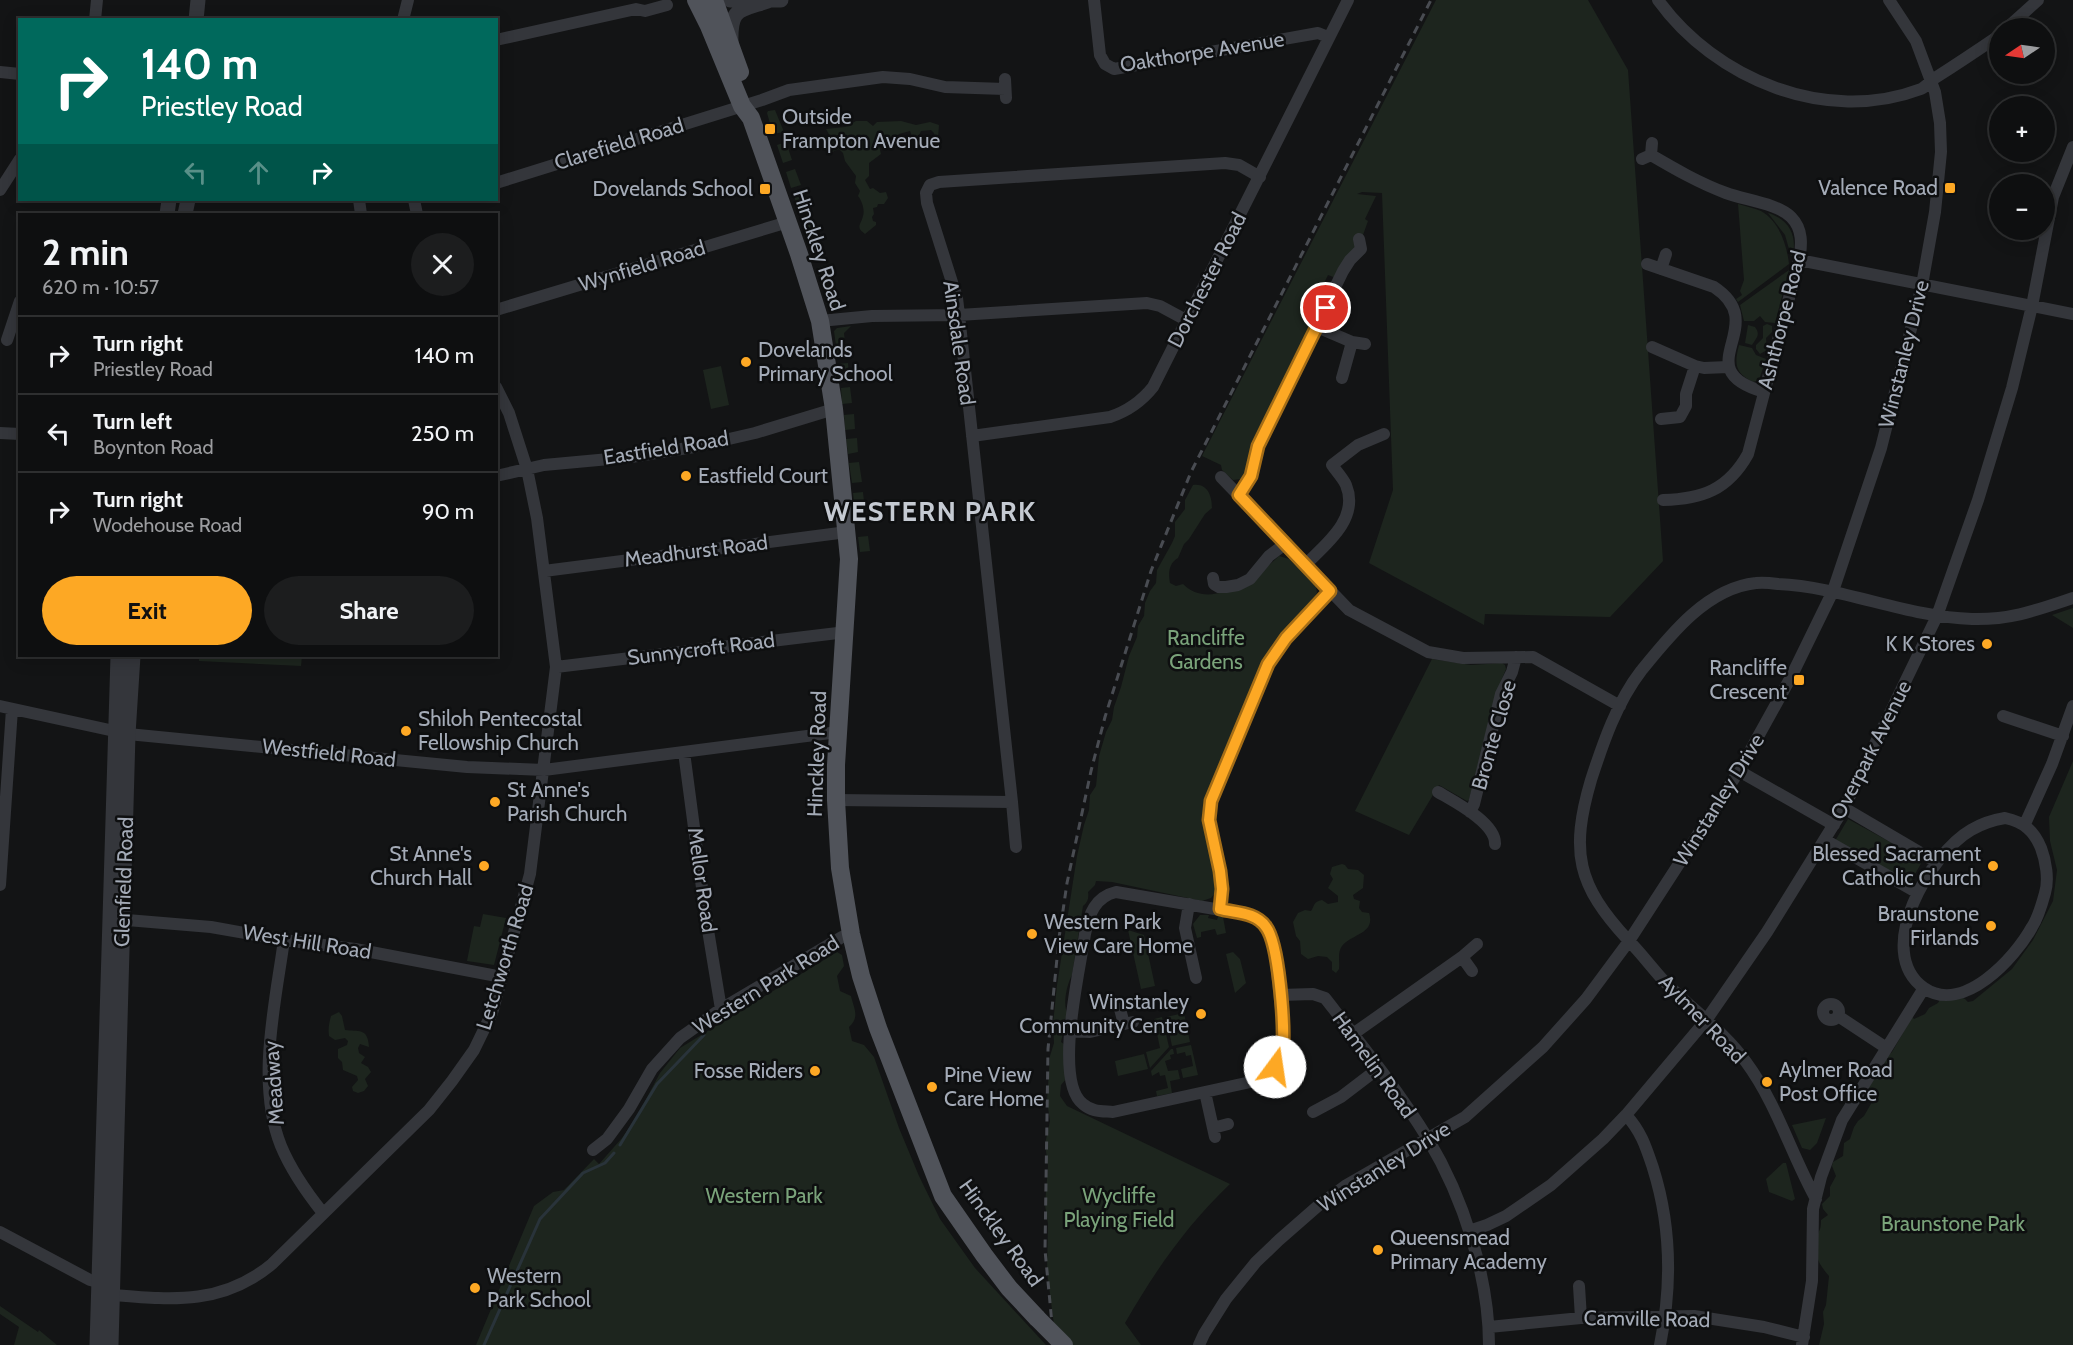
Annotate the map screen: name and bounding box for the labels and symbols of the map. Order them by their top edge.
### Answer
north arrow [1989,18,2055,84]
street label: Oakthorpe Avenue [1118,26,1286,77]
place label: Outside Frampton Avenue [782,104,940,153]
street label: Clarefield Road [551,112,687,175]
marker: Outside Frampton Avenue [763,122,777,136]
place label: Valence Road [1818,175,1938,200]
place label: Dovelands School [593,176,753,201]
marker: Valence Road [1943,181,1957,195]
marker: Dovelands School [758,182,772,196]
street label: Hinckley Road [788,186,851,314]
street label: Dorchester Road [1162,208,1251,351]
street label: Wynfield Road [576,234,708,297]
street label: Ashthorpe Road [1752,248,1811,392]
street label: Winstanley Drive [1873,277,1934,430]
street label: Ainsdale Road [938,279,981,407]
pin [1300,282,1351,333]
place label: Dovelands Primary School [758,337,893,386]
marker: Dovelands Primary School [739,355,753,369]
street label: Eastfield Road [602,425,730,470]
place label: Eastfield Court [698,463,828,488]
marker: Eastfield Court [679,469,693,483]
district label: WESTERN PARK [823,495,1037,528]
street label: Meadhurst Road [623,529,769,572]
park label: Rancliffe Gardens [1167,625,1245,674]
street label: Sunnycroft Road [626,627,776,670]
place label: K K Stores [1885,631,1975,656]
marker: K K Stores [1980,637,1994,651]
place label: Rancliffe Crescent [1709,655,1787,704]
marker: Rancliffe Crescent [1792,673,1806,687]
street label: Overpark Avenue [1825,676,1916,824]
street label: Bronte Close [1466,677,1521,793]
street label: Hinckley Road [802,691,831,817]
place label: Shiloh Pentecostal Fellowship Church [418,706,582,755]
marker: Shiloh Pentecostal Fellowship Church [399,724,413,738]
street label: Winstanley Drive [1668,729,1769,871]
street label: Westfield Road [261,733,397,772]
place label: St Anne's Parish Church [507,777,627,826]
marker: St Anne's Parish Church [488,795,502,809]
street label: Glenfield Road [109,817,138,947]
street label: Mellor Road [683,826,722,934]
place label: St Anne's Church Hall [370,841,472,890]
place label: Blessed Sacrament Catholic Church [1812,841,1981,890]
marker: St Anne's Church Hall [477,859,491,873]
marker: Blessed Sacrament Catholic Church [1986,859,2000,873]
street label: Letchworth Road [471,881,539,1033]
place label: Braunstone Firlands [1878,901,1979,950]
place label: Western Park View Care Home [1044,909,1193,958]
street label: West Hill Road [241,919,373,964]
marker: Braunstone Firlands [1984,919,1998,933]
marker: Western Park View Care Home [1025,927,1039,941]
street label: Western Park Road [688,930,843,1040]
street label: Aylmer Road [1654,969,1751,1068]
place label: Winstanley Community Centre [1019,989,1189,1038]
marker: Winstanley Community Centre [1194,1007,1208,1021]
street label: Hamelin Road [1327,1007,1421,1123]
position arrow [1243,1035,1307,1099]
street label: Meadway [258,1040,289,1126]
place label: Aylmer Road Post Office [1779,1057,1893,1106]
place label: Fosse Riders [694,1058,803,1083]
place label: Pine View Care Home [944,1062,1044,1111]
marker: Fosse Riders [808,1064,822,1078]
marker: Aylmer Road Post Office [1760,1075,1774,1089]
marker: Pine View Care Home [925,1080,939,1094]
street label: Winstanley Drive [1313,1116,1455,1217]
street label: Hinckley Road [954,1174,1049,1291]
park label: Western Park [705,1183,823,1208]
park label: Wycliffe Playing Field [1063,1183,1175,1232]
park label: Braunstone Park [1881,1211,2026,1236]
place label: Queensmead Primary Academy [1390,1225,1547,1274]
marker: Queensmead Primary Academy [1371,1243,1385,1257]
place label: Western Park School [487,1263,591,1312]
marker: Western Park School [468,1281,482,1295]
street label: Camville Road [1583,1305,1711,1332]

